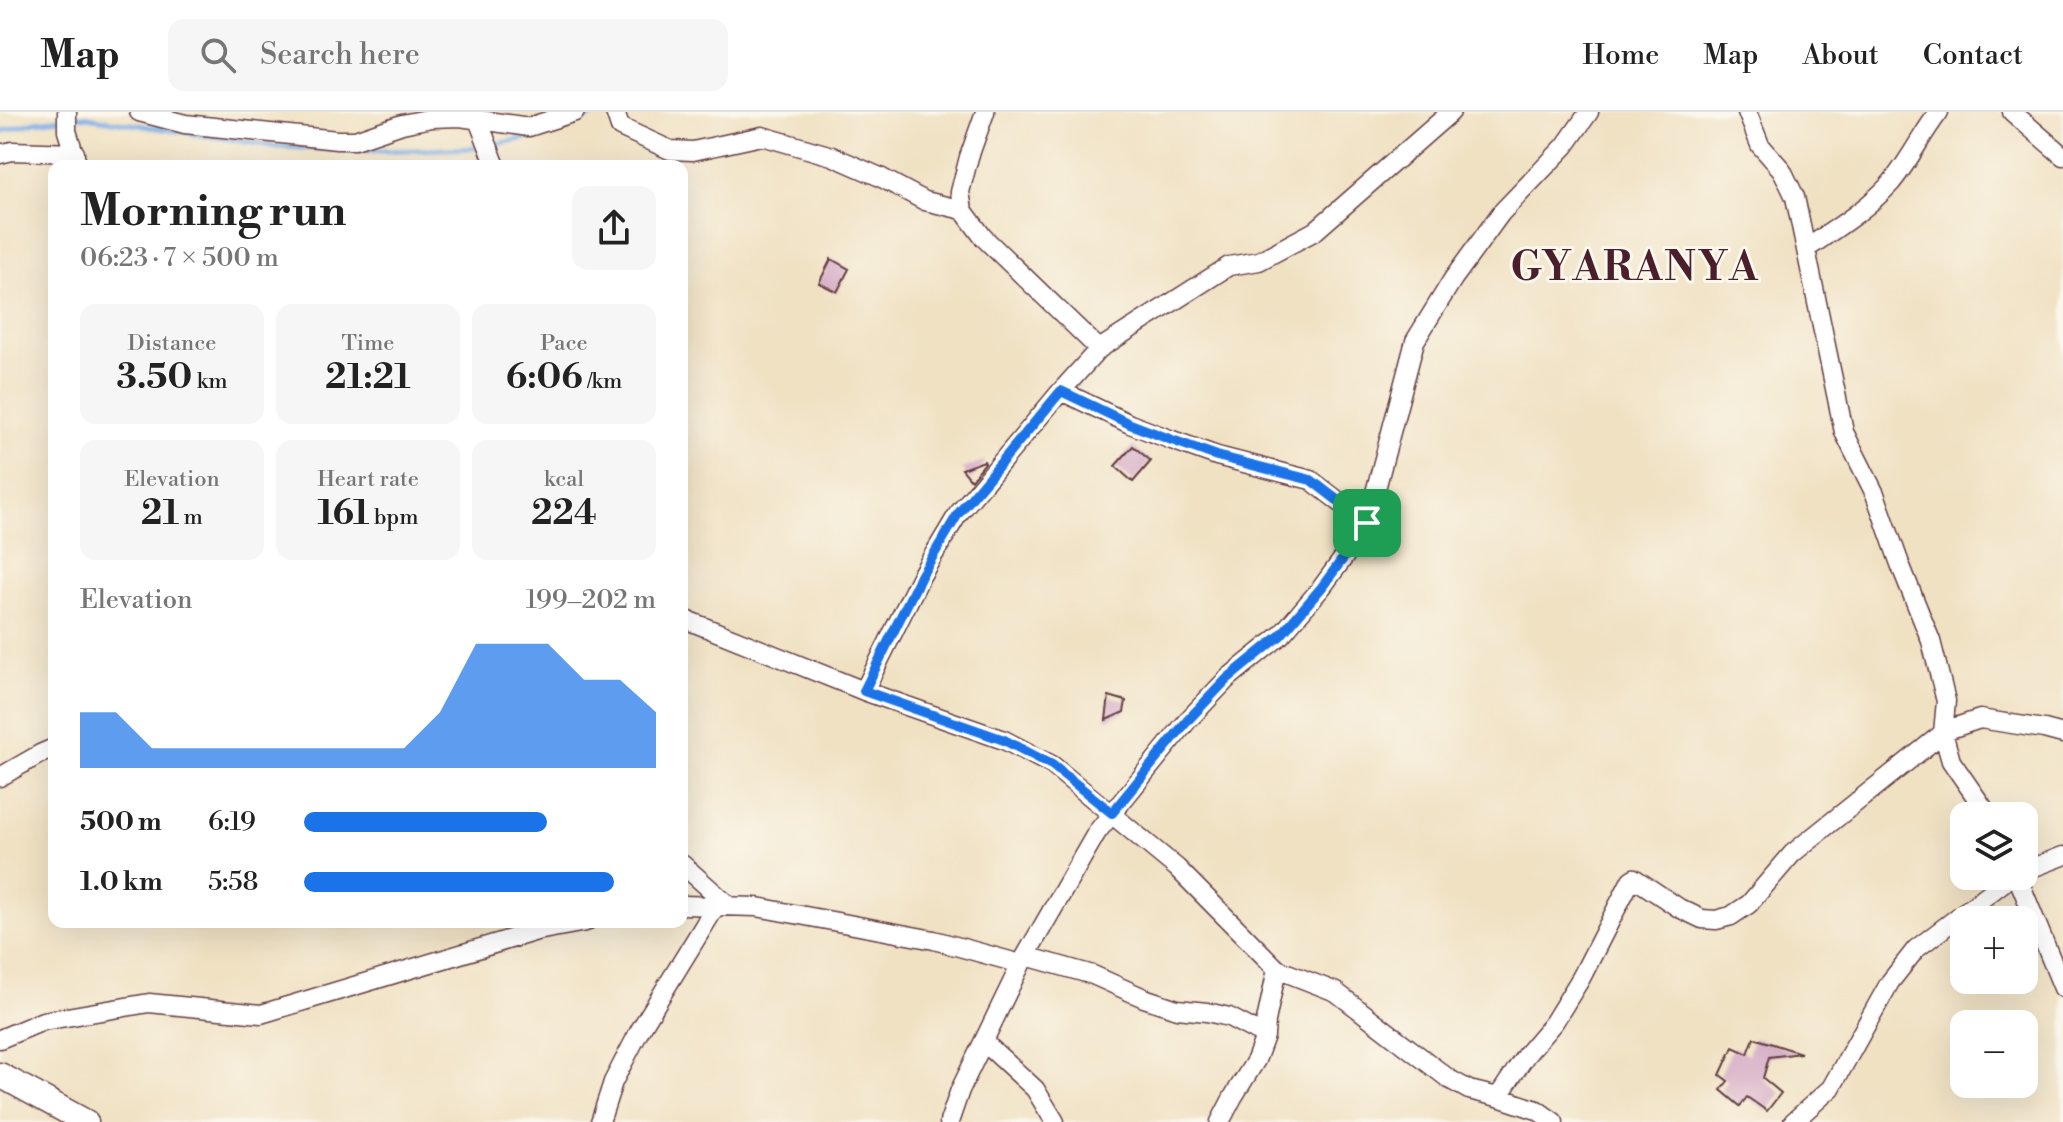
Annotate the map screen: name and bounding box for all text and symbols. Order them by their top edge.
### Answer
search box [168,19,728,91]
text: Map [40,32,120,79]
icon: search [196,33,240,77]
text: Search here [260,36,420,74]
text: Home [1583,38,1659,73]
text: Map [1703,38,1758,73]
text: About [1802,38,1879,73]
text: Contact [1923,38,2023,73]
text: Morning run [80,184,346,239]
button: share [572,186,656,270]
text: 06:23 · 7 × 500 m [80,242,279,274]
district label: GYARANYA [1510,243,1760,293]
text: Distance [128,330,216,357]
text: Time [342,330,394,357]
text: Pace [540,330,588,357]
text: 3.50 [117,357,192,399]
text: 21:21 [325,357,411,399]
text: 6:06 [506,357,583,399]
text: km [192,368,227,395]
text: /km [583,368,622,395]
text: Elevation [124,466,220,493]
text: Heart rate [317,466,419,493]
text: kcal [544,466,584,493]
pin [1333,489,1401,557]
text: 21 [141,493,179,535]
text: 161 [318,493,369,535]
text: 224 [531,493,597,535]
icon: arrive [1345,501,1389,545]
text: m [179,504,203,531]
text: bpm [369,504,418,531]
text: Elevation [80,584,193,616]
text: 199–202 m [526,584,656,616]
map controls [1950,802,2038,1098]
button: layers [1950,802,2038,890]
text: 500 m [80,806,162,838]
text: 6:19 [208,806,256,838]
text: 1.0 km [80,866,163,898]
text: 5:58 [208,866,258,898]
button: + [1950,906,2038,994]
button: − [1950,1010,2038,1098]

